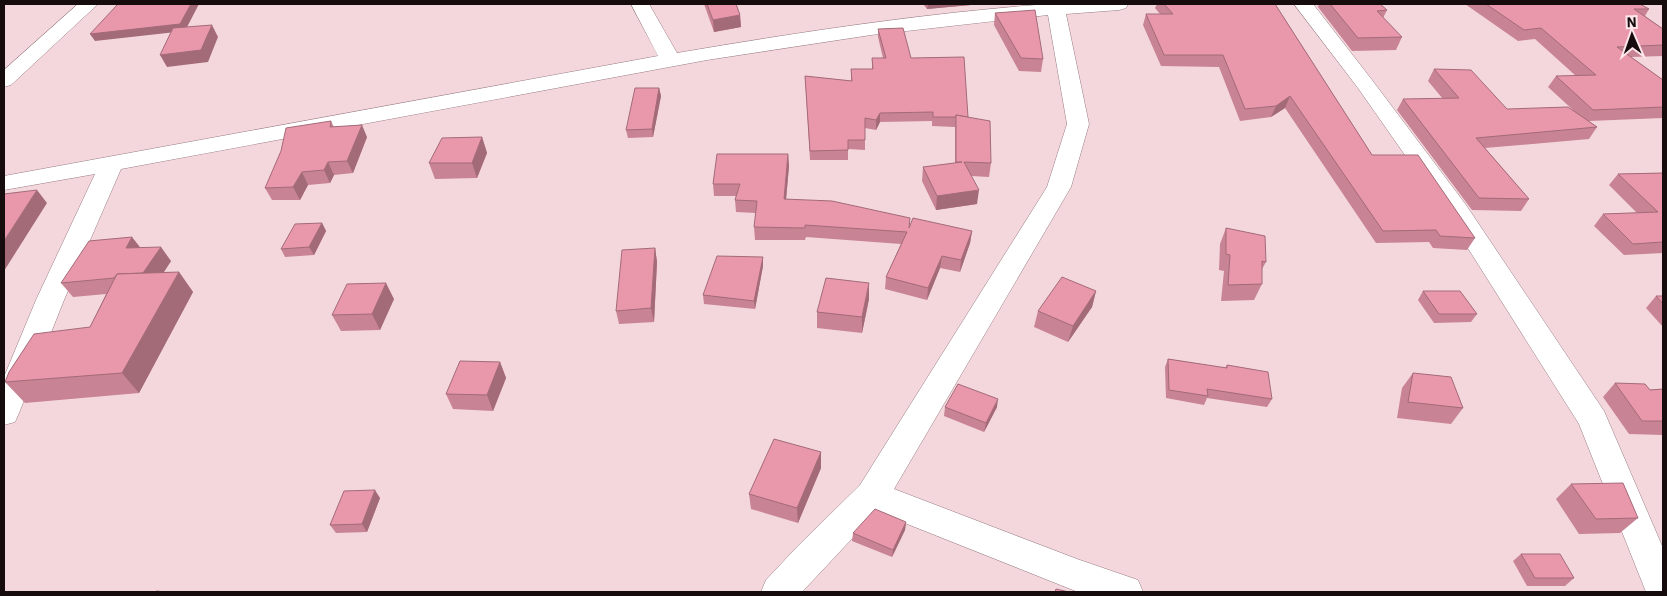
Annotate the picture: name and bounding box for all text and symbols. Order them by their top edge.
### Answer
north arrow [1607,10,1657,60]
text: N [1626,13,1637,31]

